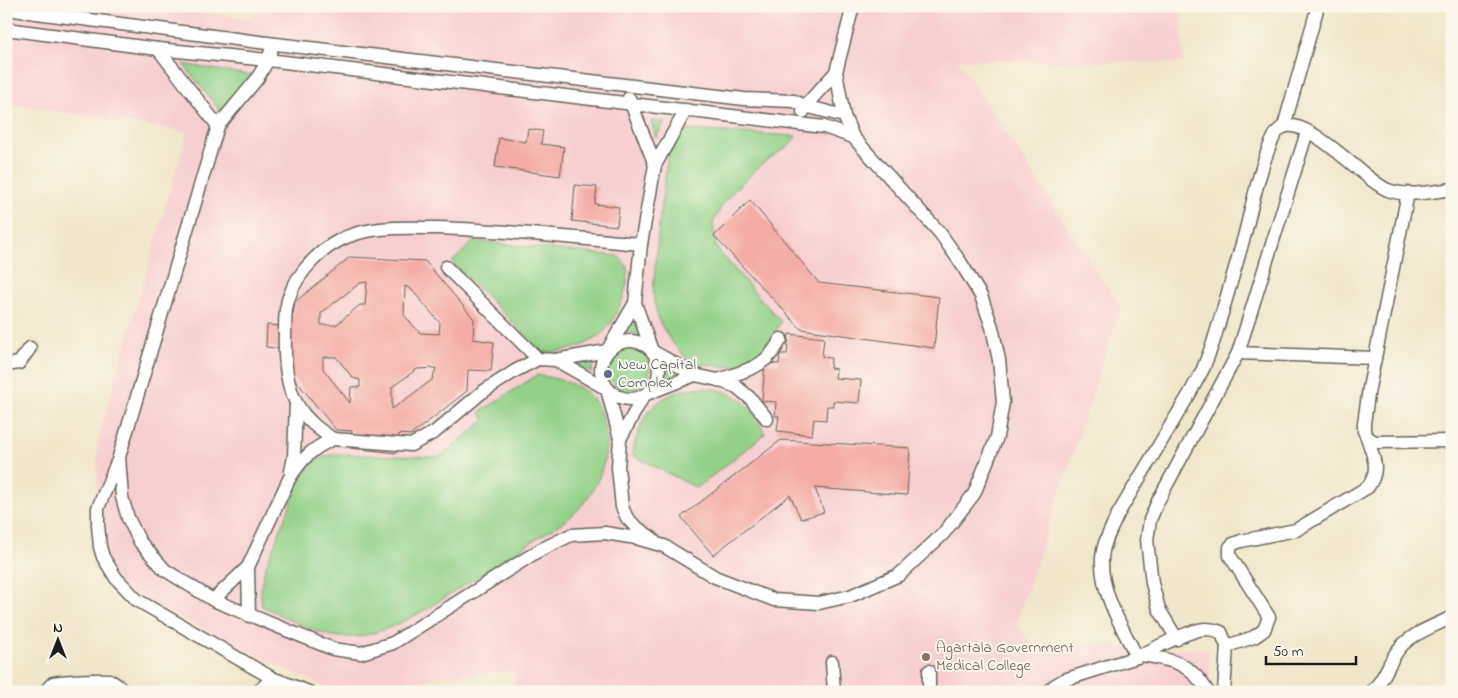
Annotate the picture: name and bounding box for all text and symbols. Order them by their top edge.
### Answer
place label: New Capital Complex [618,353,696,395]
marker: New Capital Complex [602,368,614,380]
north arrow [32,616,82,666]
text: N [53,618,63,639]
scale bar [1266,633,1356,665]
place label: Agartala Government Medical College [936,636,1074,678]
text: 50 m [1273,641,1304,663]
marker: Agartala Government Medical College [920,651,932,663]

